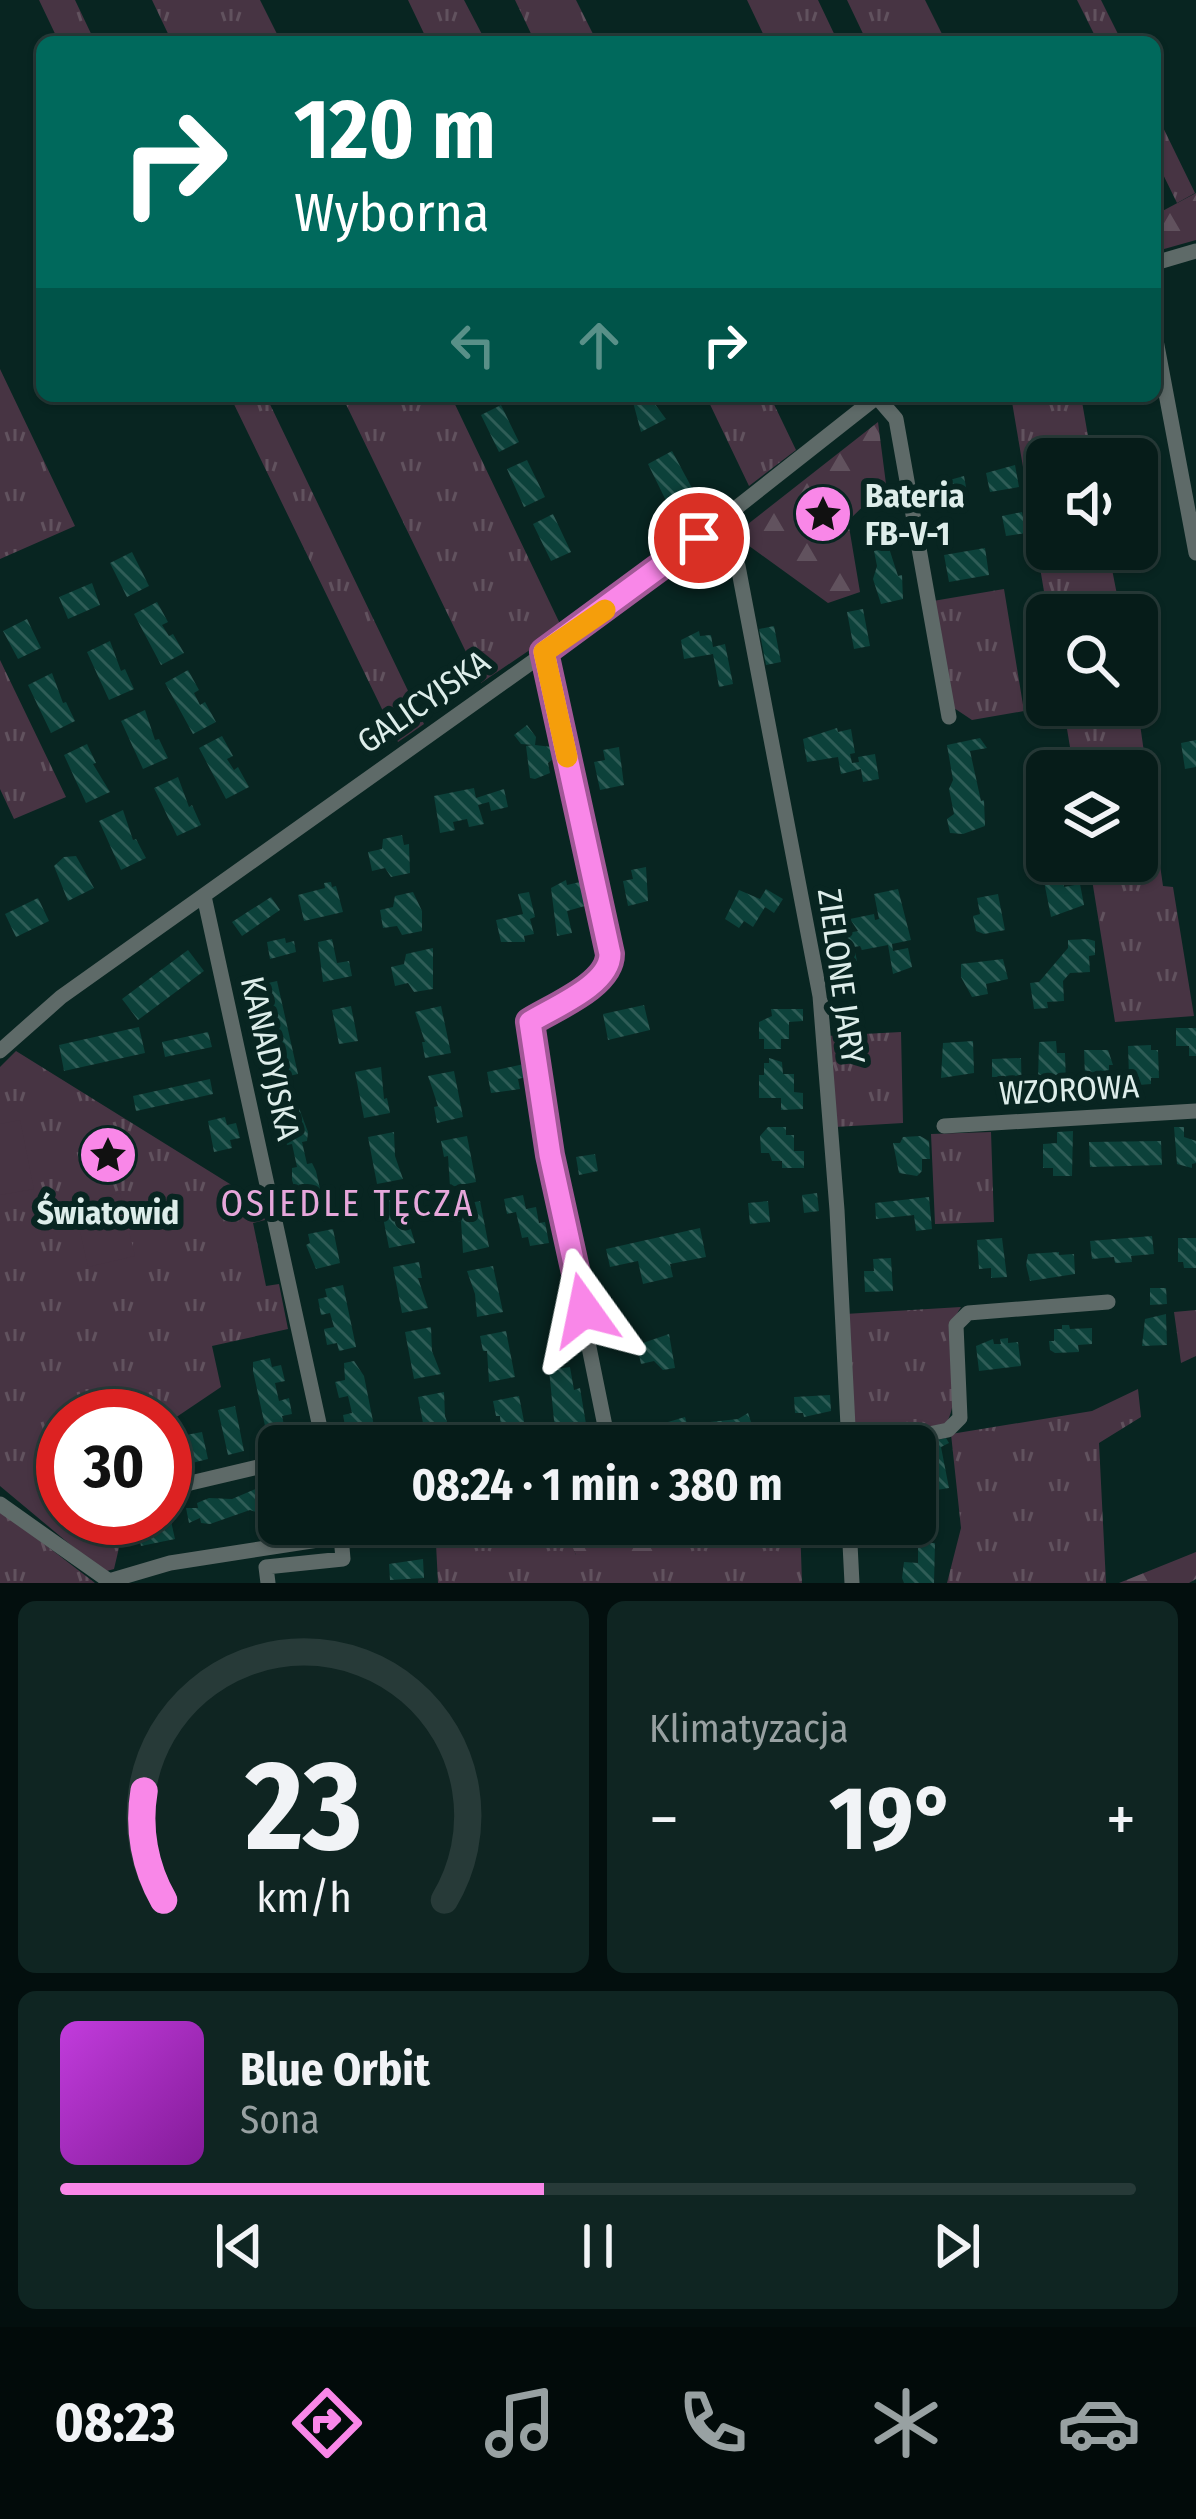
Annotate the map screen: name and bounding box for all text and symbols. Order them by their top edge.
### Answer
text: 120 m [294,79,496,180]
icon: right [96,84,252,240]
text: Wyborna [294,181,489,245]
icon: left [440,312,506,378]
icon: ahead [566,312,632,378]
icon: right [692,312,758,378]
map controls [1026,438,1158,882]
button: sound [1026,438,1158,570]
place label: Bateria FB-V-1 [865,476,965,554]
place icon: Bateria FB-V-1 [792,483,854,545]
pin [648,487,750,589]
icon: arrive [666,505,732,571]
button: search [1026,594,1158,726]
street label: GALICYJSKA [350,641,498,762]
button: layers [1026,750,1158,882]
street label: ZIELONE JARY [809,886,873,1067]
street label: KANADYJSKA [232,973,308,1145]
street label: WZOROWA [998,1066,1141,1114]
place icon: Światowid [77,1124,139,1186]
district label: OSIEDLE TĘCZA [220,1182,476,1226]
place label: Światowid [37,1192,179,1233]
position arrow [521,1247,647,1373]
speed limit sign: 30 [36,1389,192,1545]
text: 08:24 · 1 min · 380 m [411,1458,783,1512]
text: Klimatyzacja [649,1706,849,1752]
text: 23 [244,1732,362,1882]
text: 19° [829,1765,956,1873]
text: − [649,1780,679,1859]
text: + [1106,1780,1136,1859]
text: km/h [256,1872,351,1923]
text: Blue Orbit [240,2043,430,2097]
text: Sona [240,2097,320,2143]
icon: previous [206,2213,272,2279]
icon: pause [565,2213,631,2279]
icon: next [924,2213,990,2279]
icon: directions [285,2381,369,2465]
icon: music [478,2381,562,2465]
icon: phone [671,2381,755,2465]
icon: climate [864,2381,948,2465]
icon: car [1057,2381,1141,2465]
text: 08:23 [55,2391,175,2455]

